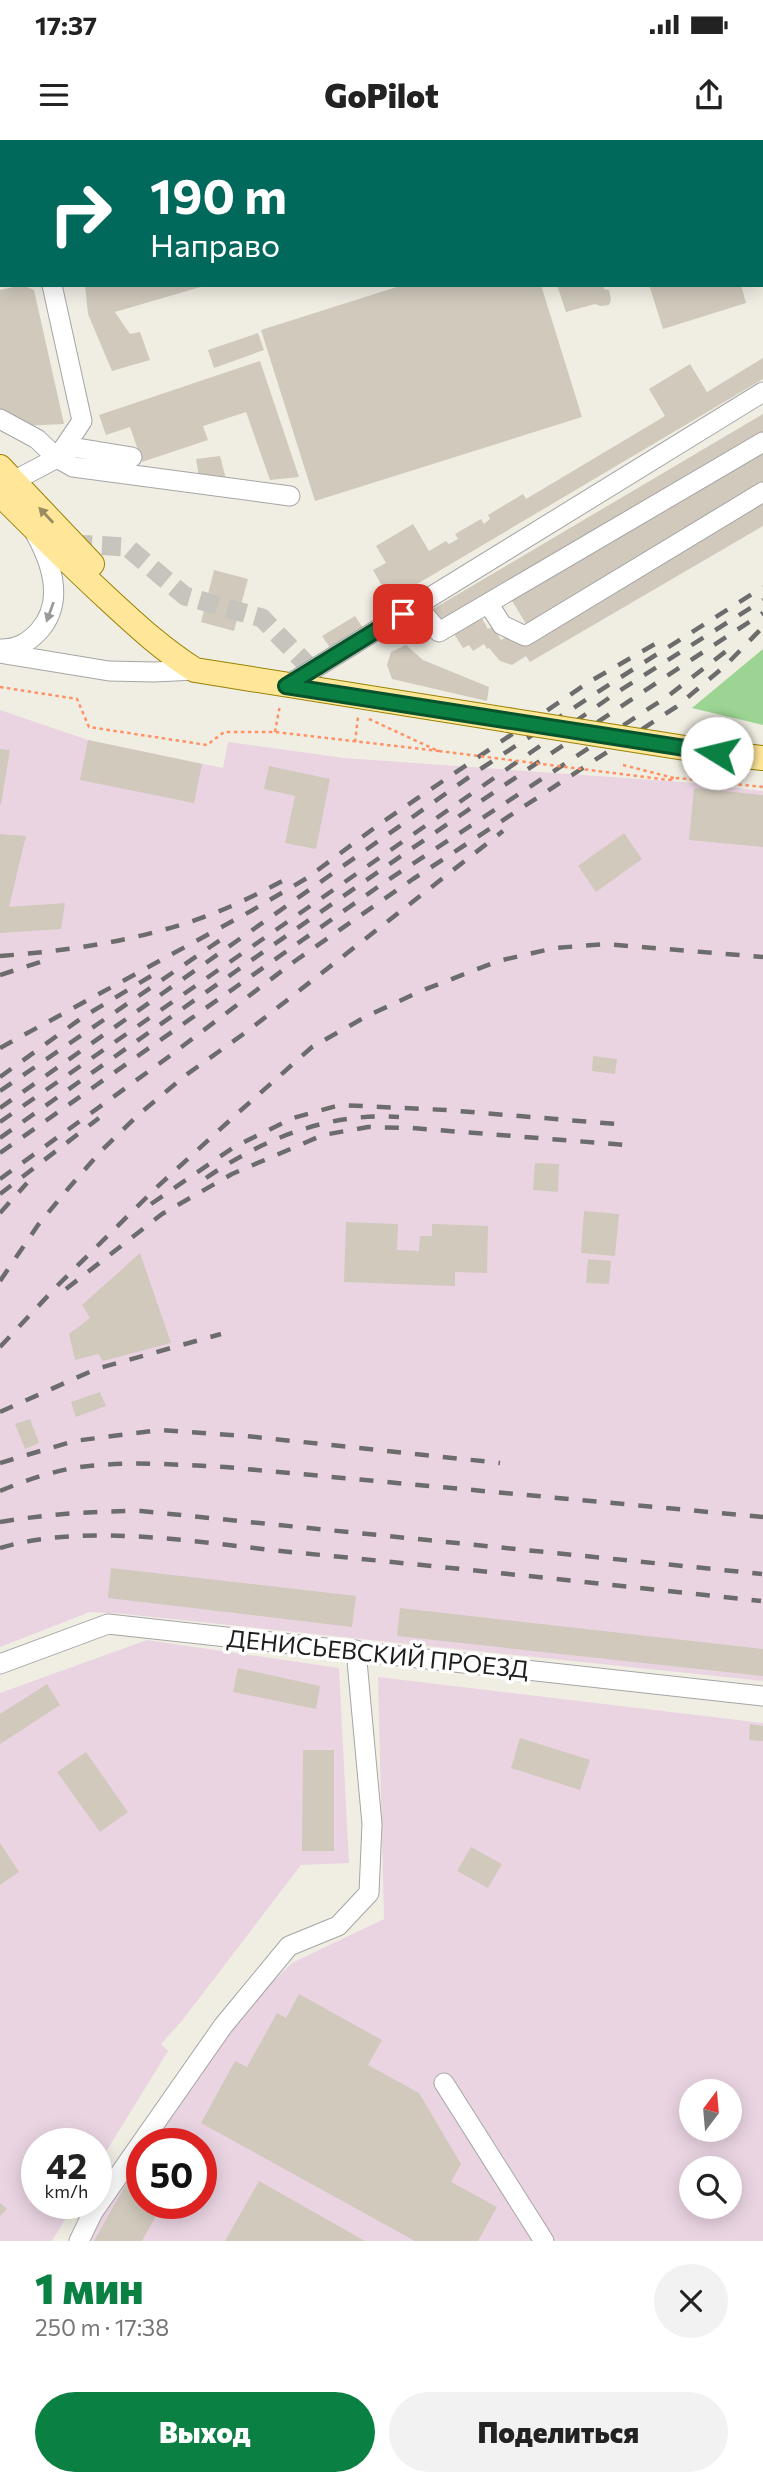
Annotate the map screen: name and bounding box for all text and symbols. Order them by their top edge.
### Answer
text: 17:37 [35,9,97,40]
text: GoPilot [324,75,439,115]
icon: menu [35,76,73,114]
icon: share [690,76,728,114]
text: 190 m [150,164,287,224]
icon: right [35,168,126,259]
text: Направо [150,224,280,264]
one-way arrow [38,507,54,524]
pin [373,584,433,644]
icon: arrive [384,595,422,633]
one-way arrow [44,601,55,622]
position arrow [680,716,754,790]
street label: ДЕНИСЬЕВСКИЙ ПРОЕЗД [226,1623,530,1683]
north arrow [679,2079,742,2142]
map controls [679,2079,742,2219]
speed limit sign: 50 [126,2128,217,2219]
text: 42 [46,2143,87,2186]
button: search [679,2156,742,2219]
text: km/h [45,2180,88,2202]
text: 1 мин [35,2261,144,2313]
button: close [654,2264,728,2338]
text: 250 m · 17:38 [35,2313,169,2341]
button: Выход [35,2392,375,2472]
button: Поделиться [389,2392,728,2472]

